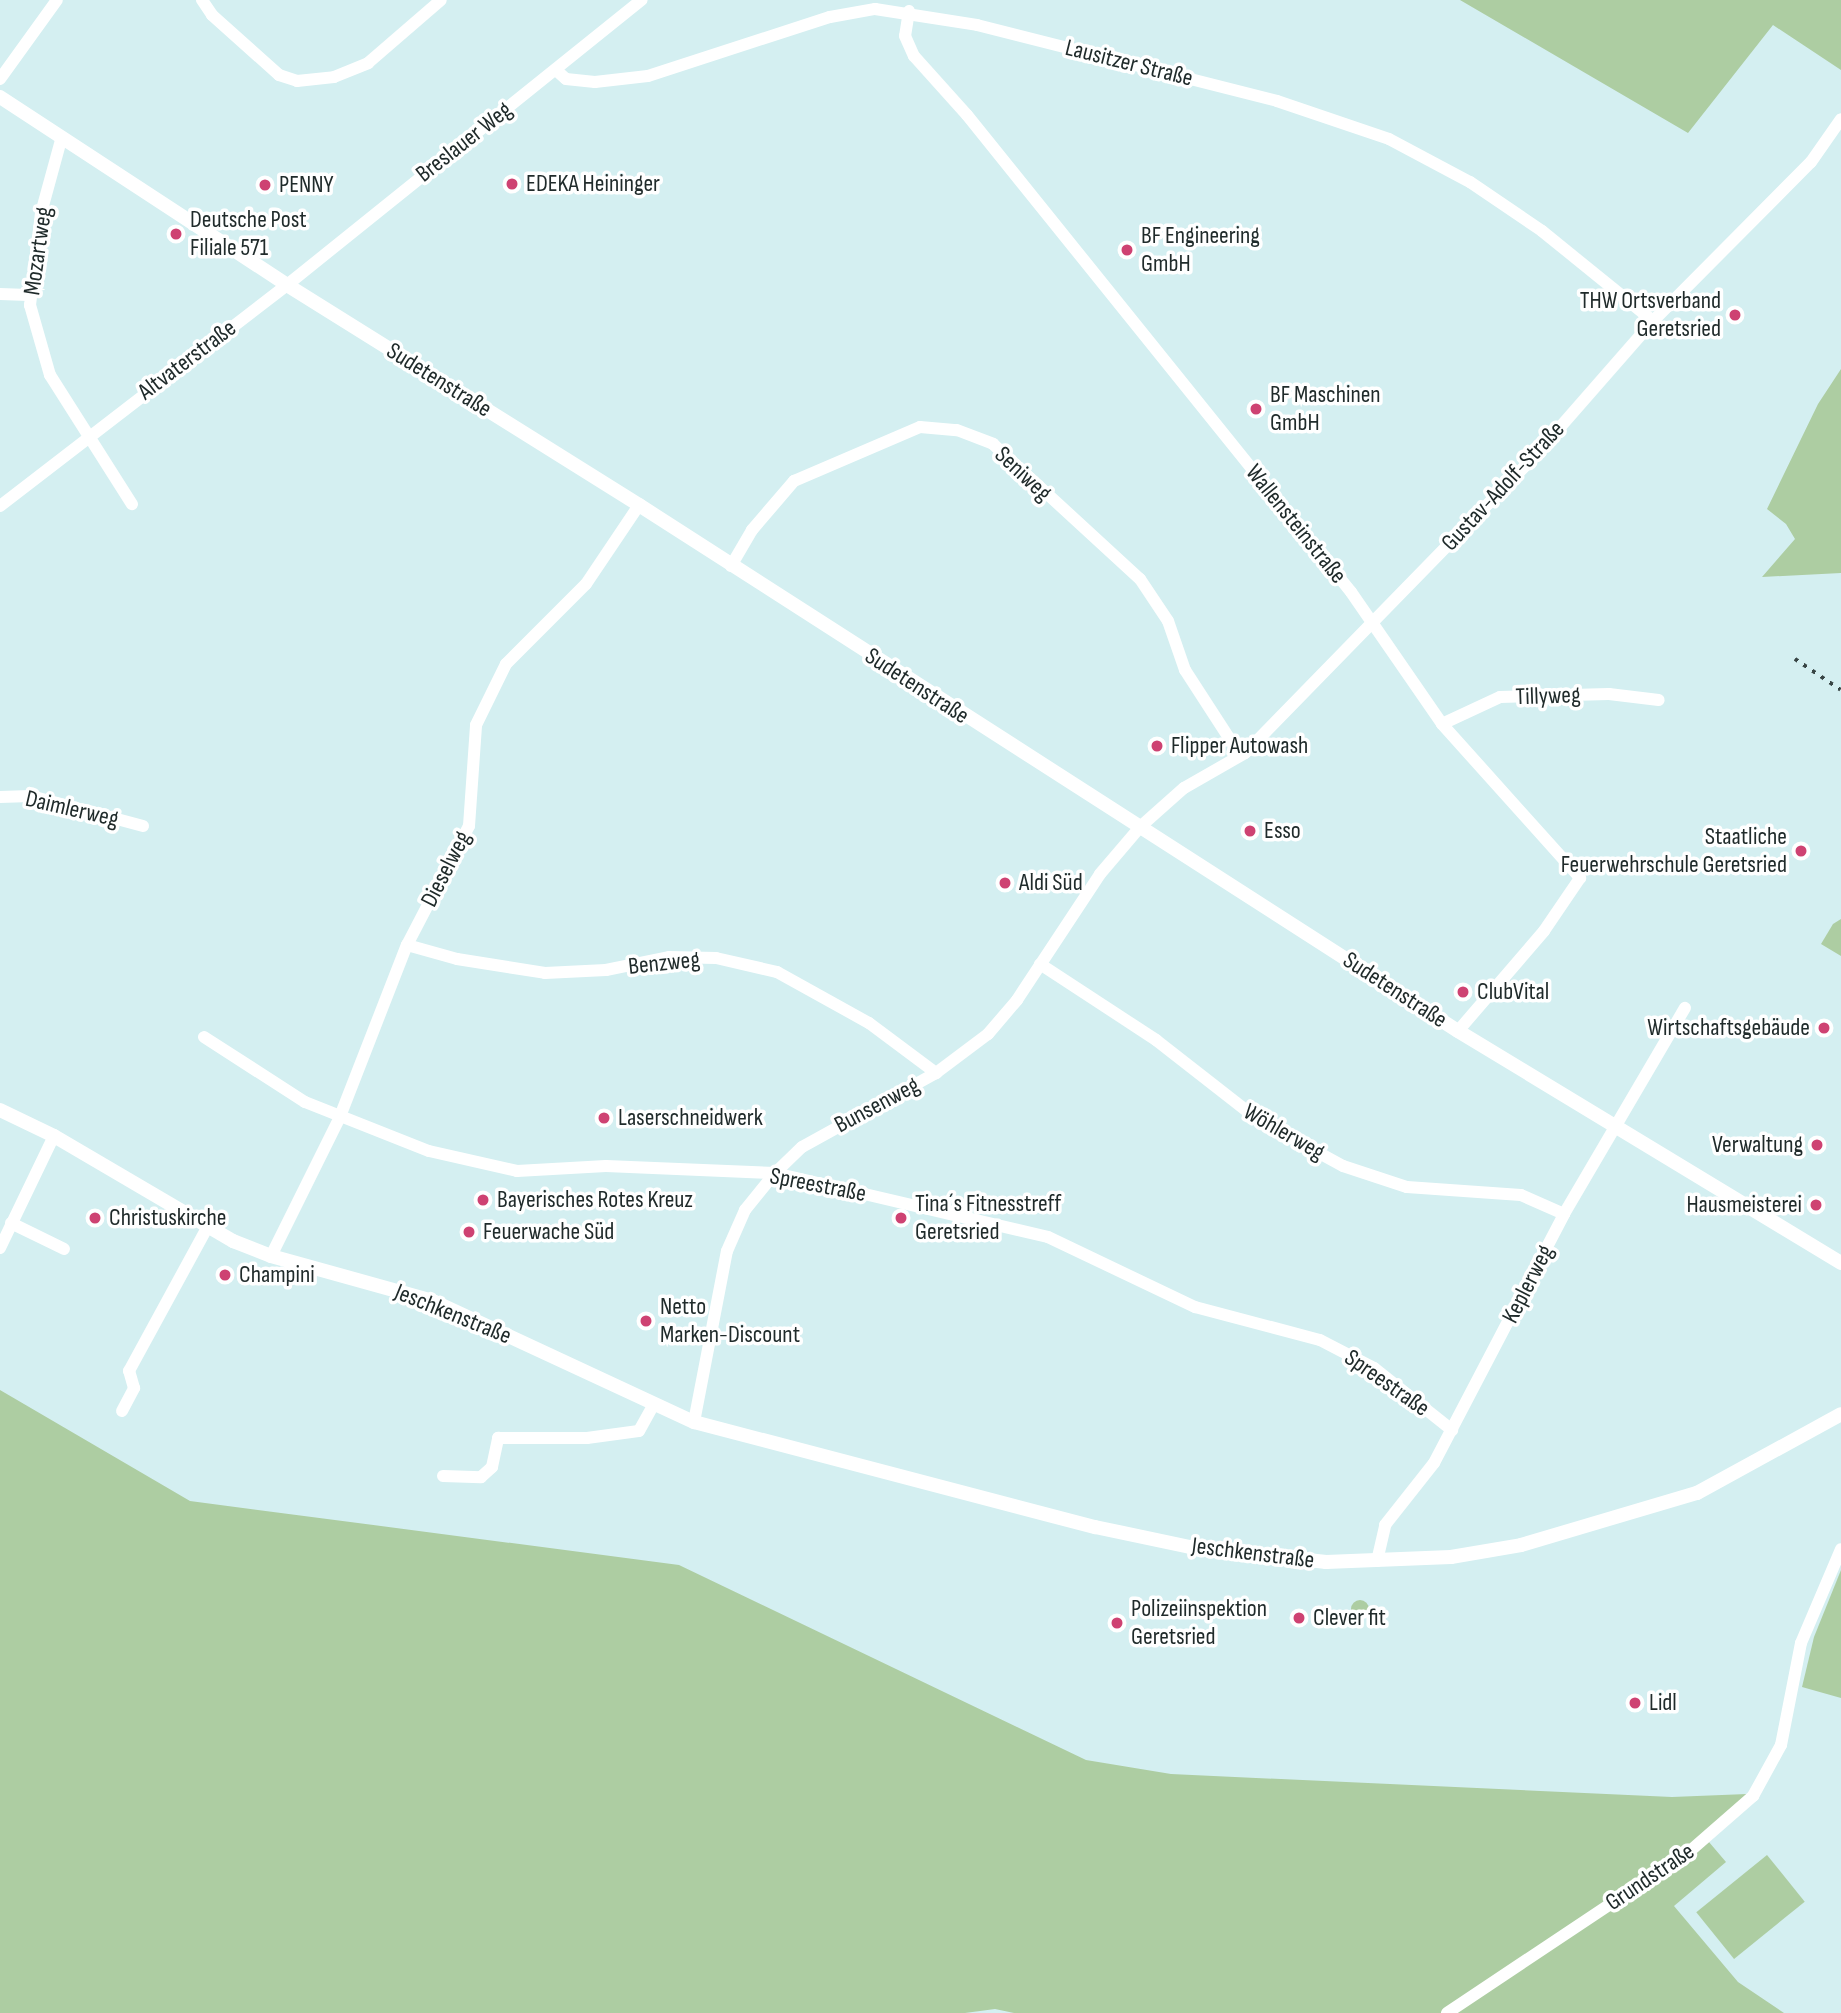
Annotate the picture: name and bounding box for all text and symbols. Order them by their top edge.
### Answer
street label: Lausitzer Straße [1062,33,1196,93]
street label: Breslauer Weg [410,96,518,188]
place label: EDEKA Heininger [526,170,660,198]
place label: PENNY [279,171,334,199]
marker: EDEKA Heininger [504,176,520,192]
marker: PENNY [257,177,273,193]
street label: Mozartweg [18,205,58,297]
place label: Deutsche Post Filiale 571 [190,206,307,262]
place label: BF Engineering GmbH [1141,222,1260,278]
marker: Deutsche Post Filiale 571 [168,226,184,242]
marker: BF Engineering GmbH [1119,242,1135,258]
place label: THW Ortsverband Geretsried [1580,287,1721,343]
marker: THW Ortsverband Geretsried [1727,307,1743,323]
street label: Altvaterstraße [132,314,242,406]
street label: Sudetenstraße [381,336,497,424]
place label: BF Maschinen GmbH [1270,381,1381,437]
marker: BF Maschinen GmbH [1248,401,1264,417]
street label: Gustav-Adolf-Straße [1435,415,1571,557]
street label: Seniweg [989,441,1057,507]
street label: Wallensteinstraße [1239,459,1353,589]
street label: Sudetenstraße [860,642,974,730]
street label: Tillyweg [1515,680,1581,712]
place label: Flipper Autowash [1171,732,1308,760]
marker: Flipper Autowash [1149,738,1165,754]
street label: Daimlerweg [23,784,121,834]
place label: Esso [1264,817,1301,845]
marker: Esso [1242,823,1258,839]
place label: Staatliche Feuerwehrschule Geretsried [1561,823,1787,879]
street label: Dieselweg [415,826,477,912]
marker: Staatliche Feuerwehrschule Geretsried [1793,843,1809,859]
place label: Aldi Süd [1019,869,1083,897]
marker: Aldi Süd [997,875,1013,891]
street label: Benzweg [627,945,701,981]
street label: Sudetenstraße [1338,946,1452,1034]
place label: ClubVital [1477,978,1549,1006]
marker: ClubVital [1455,984,1471,1000]
place label: Wirtschaftsgebäude [1647,1014,1810,1042]
marker: Wirtschaftsgebäude [1816,1020,1832,1036]
street label: Bunsenweg [830,1071,924,1139]
street label: Wöhlerweg [1238,1097,1330,1167]
place label: Laserschneidwerk [618,1104,763,1132]
marker: Laserschneidwerk [596,1110,612,1126]
place label: Verwaltung [1712,1131,1803,1159]
marker: Verwaltung [1809,1137,1825,1153]
street label: Spreestraße [767,1162,869,1208]
place label: Bayerisches Rotes Kreuz [497,1186,693,1214]
place label: Tina´s Fitnesstreff Geretsried [915,1190,1061,1246]
place label: Hausmeisterei [1686,1191,1802,1219]
marker: Bayerisches Rotes Kreuz [475,1192,491,1208]
marker: Hausmeisterei [1808,1197,1824,1213]
place label: Christuskirche [109,1204,227,1232]
marker: Christuskirche [87,1210,103,1226]
marker: Tina´s Fitnesstreff Geretsried [893,1210,909,1226]
place label: Feuerwache Süd [483,1218,614,1246]
marker: Feuerwache Süd [461,1224,477,1240]
street label: Keplerweg [1496,1240,1560,1328]
place label: Champini [239,1261,315,1289]
marker: Champini [217,1267,233,1283]
street label: Jeschkenstraße [391,1278,515,1350]
place label: Netto Marken-Discount [660,1293,800,1349]
marker: Netto Marken-Discount [638,1313,654,1329]
street label: Spreestraße [1339,1343,1435,1423]
street label: Jeschkenstraße [1190,1531,1316,1575]
place label: Polizeiinspektion Geretsried [1131,1595,1267,1651]
place label: Clever fit [1313,1604,1386,1632]
marker: Clever fit [1291,1610,1307,1626]
marker: Polizeiinspektion Geretsried [1109,1615,1125,1631]
place label: Lidl [1649,1689,1677,1717]
marker: Lidl [1627,1695,1643,1711]
street label: Grundstraße [1600,1837,1700,1917]

